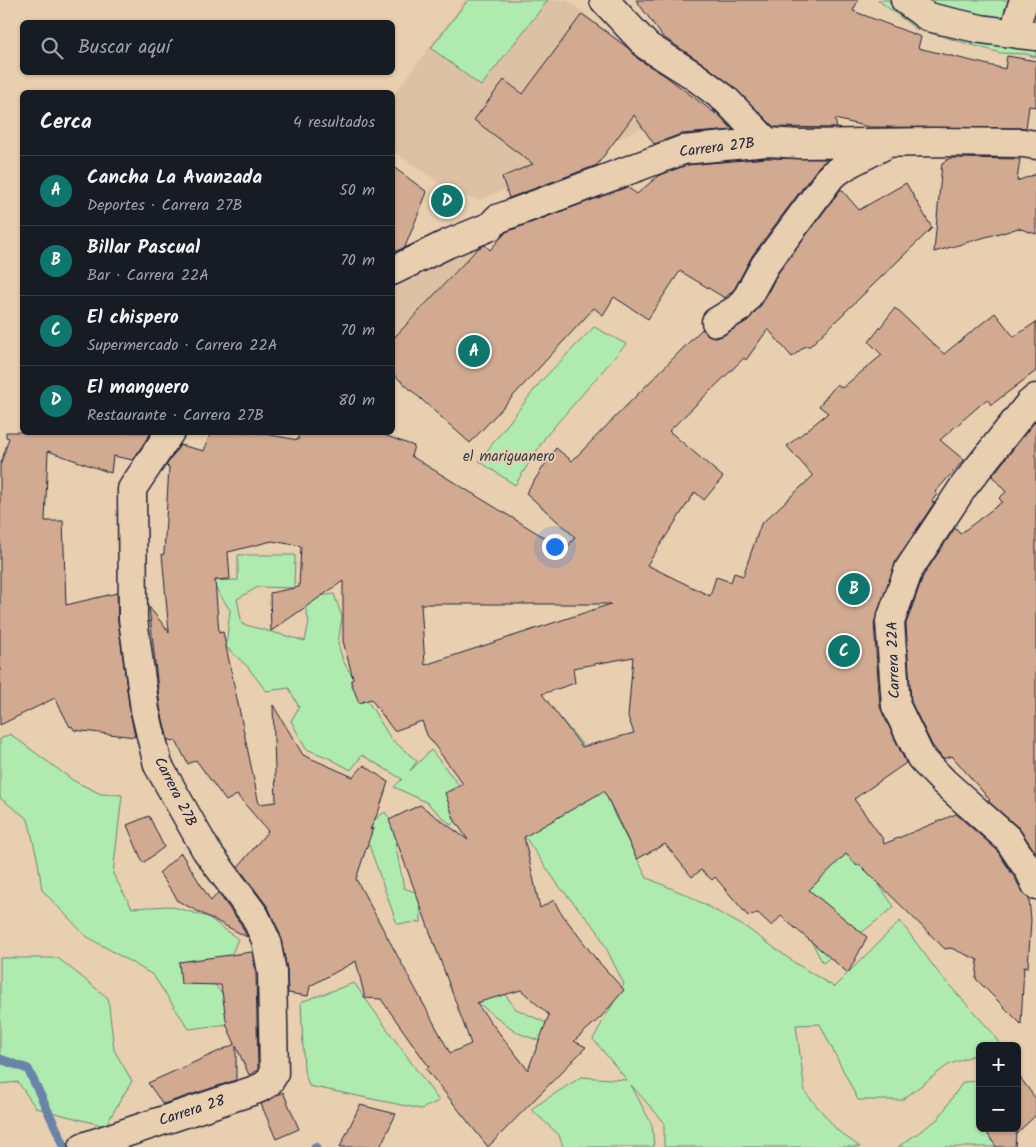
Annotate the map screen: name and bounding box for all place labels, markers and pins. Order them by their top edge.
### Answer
pin: D [431,182,463,220]
pin: A [458,332,490,370]
pin: B [838,570,870,608]
pin: C [828,632,860,670]

